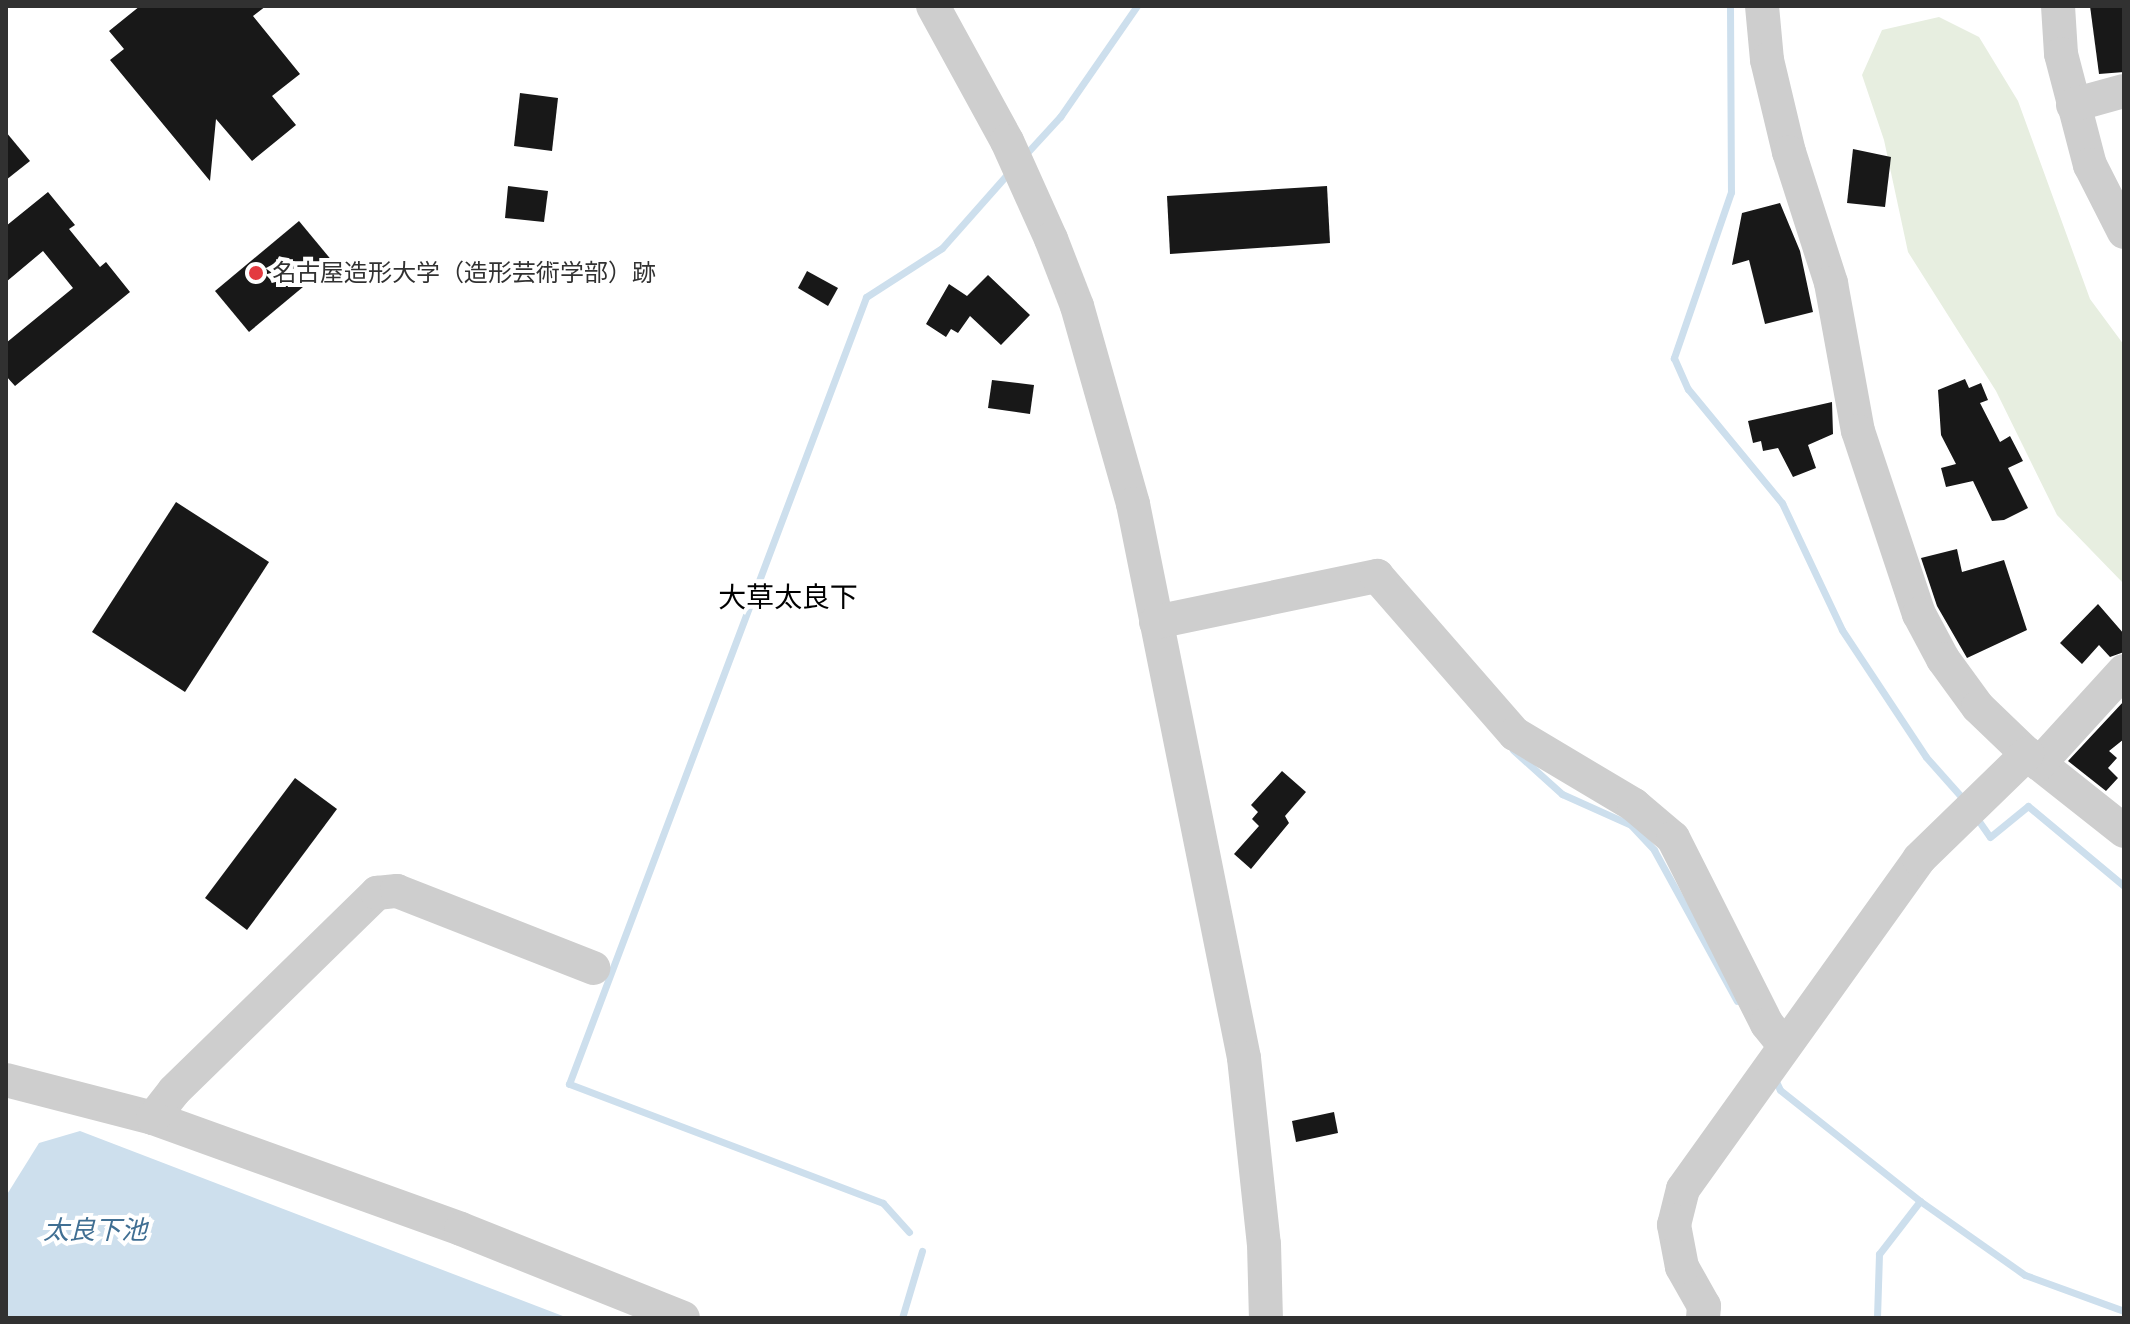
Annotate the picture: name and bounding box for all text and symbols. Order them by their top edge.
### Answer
place label: 名古屋造形大学（造形芸術学部）跡 [272,259,656,287]
marker: 名古屋造形大学（造形芸術学部）跡 [247,264,265,282]
district label: 大草太良下 [718,580,858,614]
water label: 太良下池 [43,1214,147,1246]

